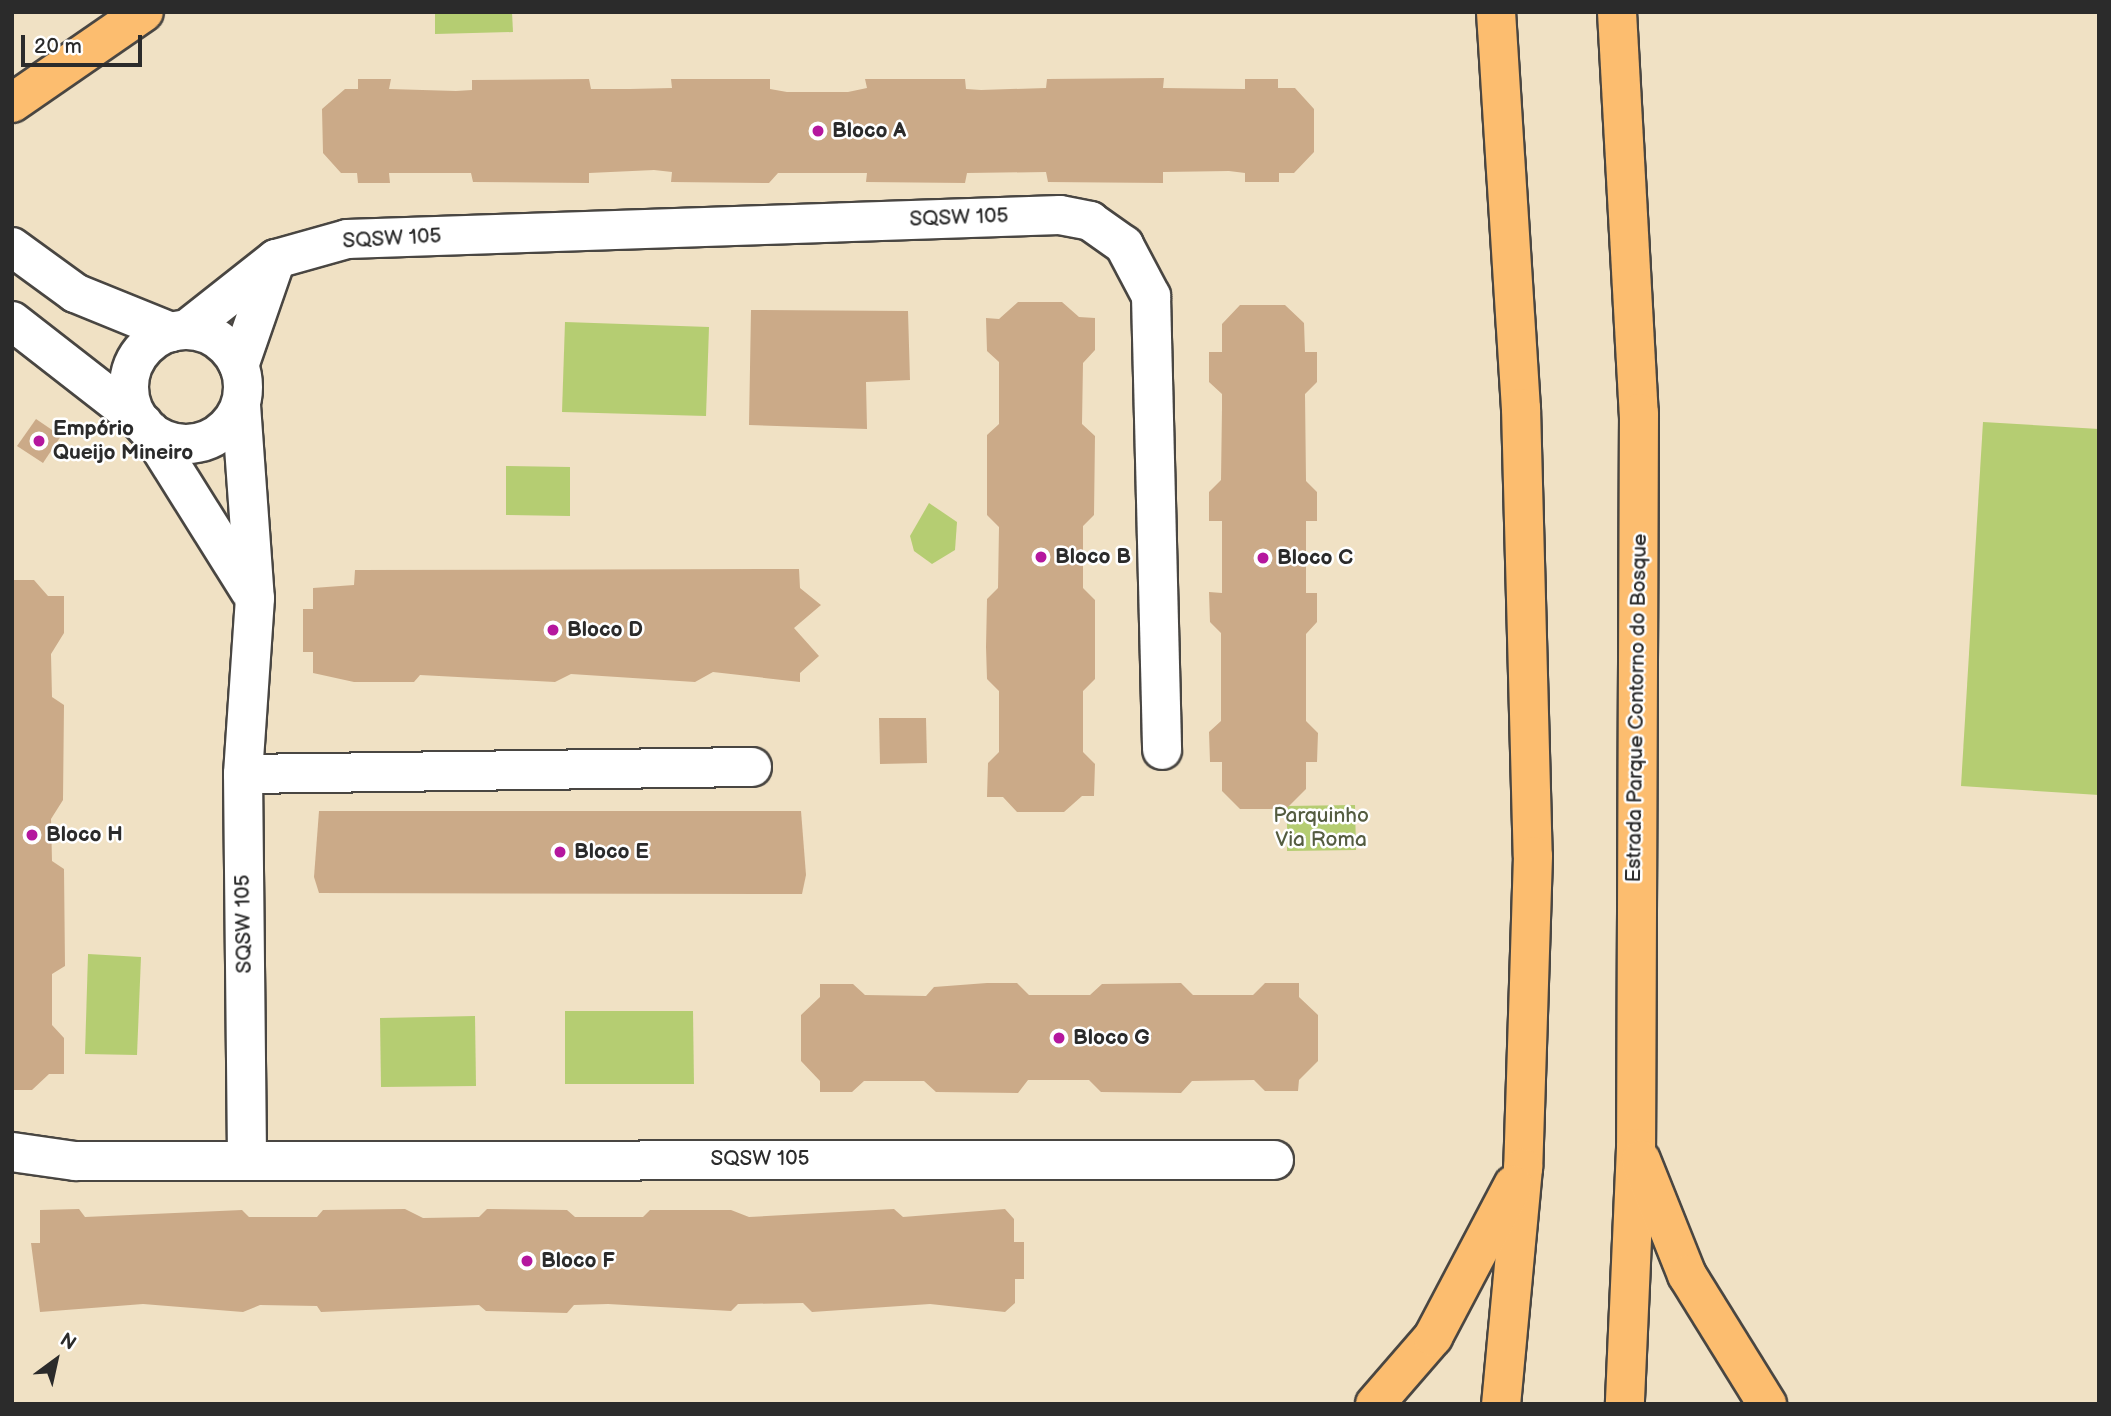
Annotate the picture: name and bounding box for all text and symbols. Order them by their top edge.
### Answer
scale bar [24,21,145,65]
text: 20 m [34,34,82,59]
place label: Bloco A [832,118,906,144]
marker: Bloco A [810,123,826,139]
street label: SQSW 105 [909,204,1009,232]
street label: SQSW 105 [342,224,442,254]
place label: Empório Queijo Mineiro [53,416,193,466]
marker: Empório Queijo Mineiro [31,433,47,449]
street label: Estrada Parque Contorno do Bosque [1621,533,1653,883]
place label: Bloco B [1055,544,1131,570]
place label: Bloco C [1277,545,1353,571]
marker: Bloco B [1033,549,1049,565]
marker: Bloco C [1255,550,1271,566]
place label: Bloco D [567,617,643,643]
marker: Bloco D [545,622,561,638]
park label: Parquinho Via Roma [1273,803,1369,853]
place label: Bloco H [46,822,123,848]
marker: Bloco H [24,827,40,843]
place label: Bloco E [574,839,649,865]
marker: Bloco E [552,844,568,860]
street label: SQSW 105 [231,874,257,974]
place label: Bloco G [1073,1025,1150,1051]
marker: Bloco G [1051,1030,1067,1046]
street label: SQSW 105 [710,1146,810,1172]
place label: Bloco F [541,1248,615,1274]
marker: Bloco F [519,1253,535,1269]
north arrow [21,1325,91,1395]
text: N [55,1328,80,1356]

